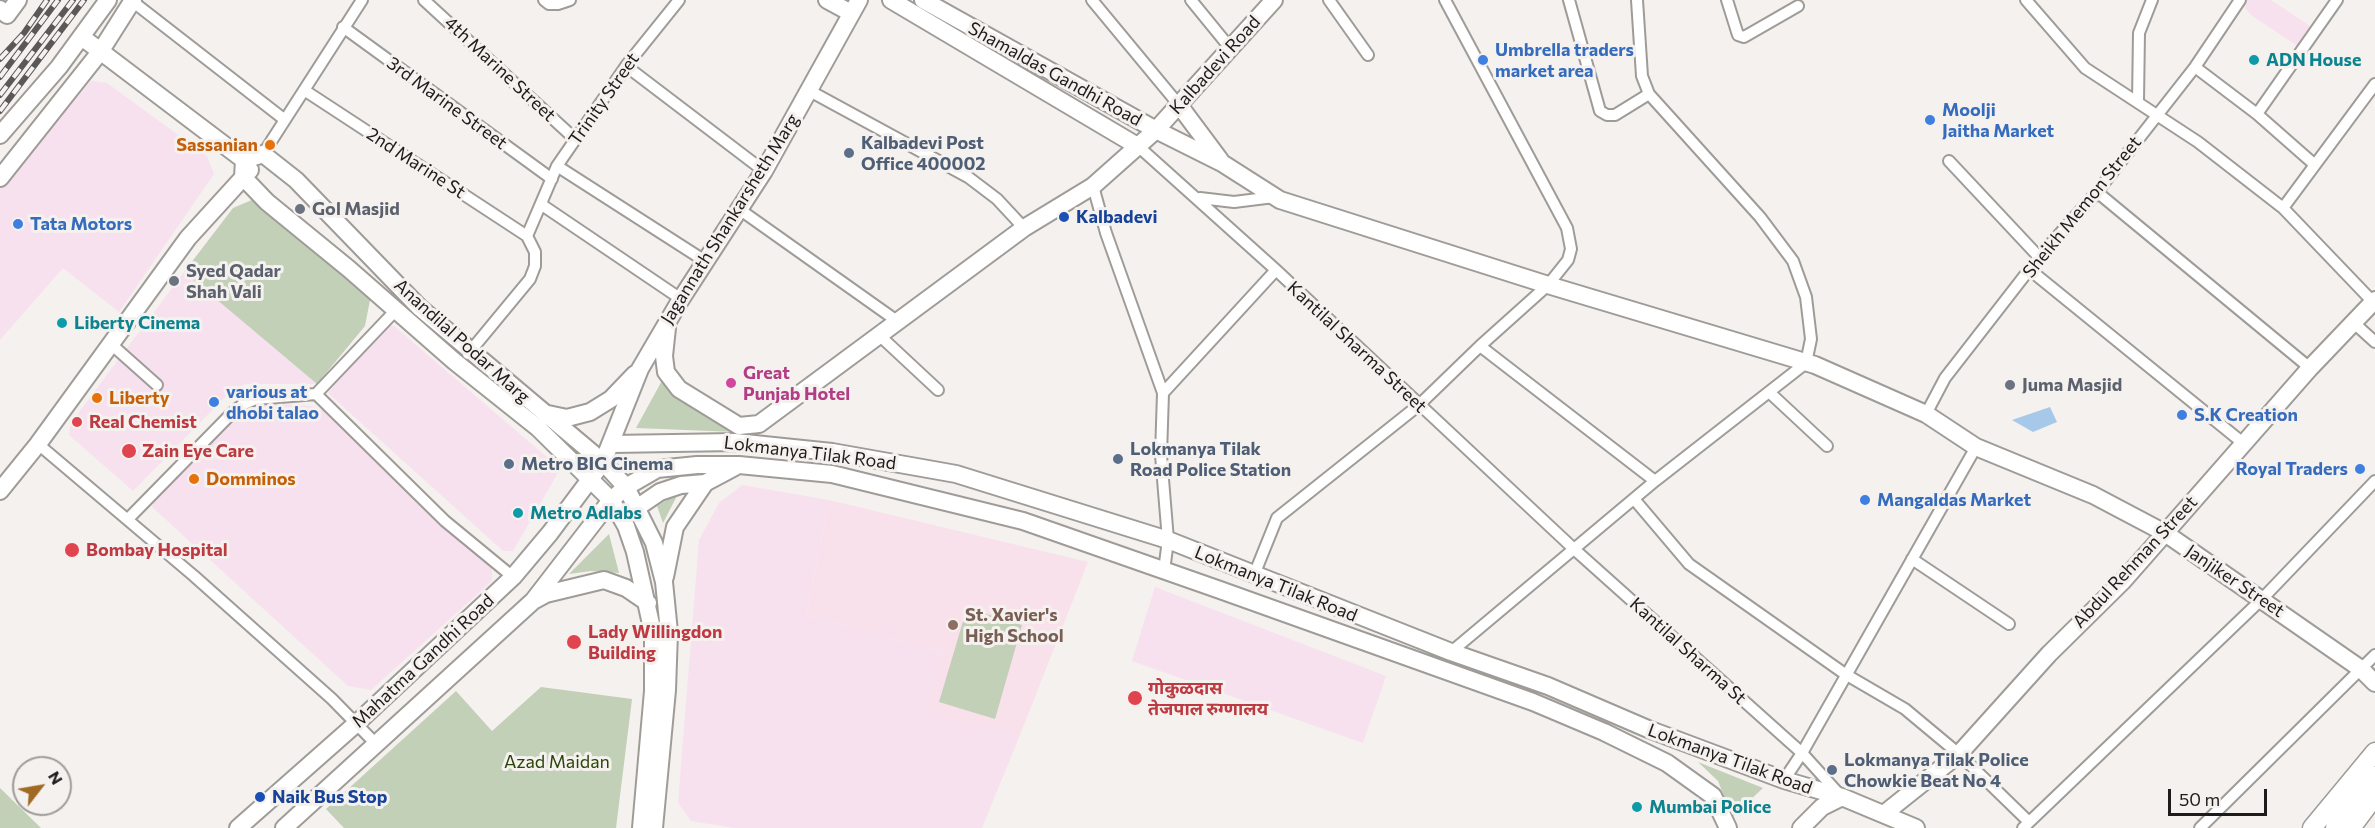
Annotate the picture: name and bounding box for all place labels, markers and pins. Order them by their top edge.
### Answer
place label: Umbrella traders market area [1495,39,1634,82]
place label: ADN House [2266,49,2361,71]
marker: Umbrella traders market area [1476,53,1490,67]
marker: ADN House [2247,53,2261,67]
place label: Moolji Jaitha Market [1942,99,2054,142]
marker: Moolji Jaitha Market [1923,113,1937,127]
place label: Kalbadevi Post Office 400002 [861,132,986,174]
place label: Sassanian [176,134,258,156]
marker: Sassanian [263,138,277,152]
marker: Kalbadevi Post Office 400002 [842,146,856,160]
place label: Gol Masjid [312,198,400,220]
marker: Gol Masjid [293,202,307,216]
place label: Kalbadevi [1076,206,1158,228]
marker: Kalbadevi [1057,210,1071,224]
place label: Tata Motors [30,213,132,235]
marker: Tata Motors [11,217,25,231]
place label: Syed Qadar Shah Vali [186,260,281,302]
marker: Syed Qadar Shah Vali [167,274,181,288]
place label: Liberty Cinema [74,312,200,334]
marker: Liberty Cinema [55,316,69,330]
place label: Great Punjab Hotel [743,362,850,404]
place label: Juma Masjid [2022,374,2122,396]
marker: Great Punjab Hotel [724,376,738,390]
marker: Juma Masjid [2003,378,2017,392]
place label: various at dhobi talao [226,381,319,424]
place label: Liberty [109,387,170,409]
marker: Liberty [90,391,104,405]
marker: various at dhobi talao [207,395,221,409]
place label: S.K Creation [2194,404,2298,426]
marker: S.K Creation [2175,408,2189,422]
place label: Real Chemist [89,411,197,433]
marker: Real Chemist [70,415,84,429]
place label: Lokmanya Tilak Road Police Station [1130,438,1291,480]
place label: Zain Eye Care [142,440,254,462]
marker: Zain Eye Care [120,442,138,460]
marker: Lokmanya Tilak Road Police Station [1111,452,1125,466]
place label: Metro BIG Cinema [521,453,673,475]
marker: Metro BIG Cinema [502,457,516,471]
place label: Royal Traders [2236,458,2348,480]
marker: Royal Traders [2353,462,2367,476]
place label: Domminos [206,468,296,490]
marker: Domminos [187,472,201,486]
place label: Mangaldas Market [1877,489,2031,511]
marker: Mangaldas Market [1858,493,1872,507]
place label: Metro Adlabs [530,502,642,524]
marker: Metro Adlabs [511,506,525,520]
place label: Bombay Hospital [86,539,228,561]
marker: Bombay Hospital [63,541,81,559]
place label: St. Xavier's High School [965,604,1064,646]
marker: St. Xavier's High School [946,618,960,632]
place label: Lady Willingdon Building [588,621,722,664]
marker: Lady Willingdon Building [565,633,583,651]
place label: गोकुळदास तेजपाल रुग्णालय [1148,677,1268,720]
marker: गोकुळदास तेजपाल रुग्णालय [1126,689,1144,707]
place label: Lokmanya Tilak Police Chowkie Beat No 4 [1844,749,2029,792]
marker: Lokmanya Tilak Police Chowkie Beat No 4 [1825,763,1839,777]
place label: Naik Bus Stop [272,786,387,808]
marker: Naik Bus Stop [253,790,267,804]
place label: Mumbai Police [1649,796,1771,818]
marker: Mumbai Police [1630,800,1644,814]

